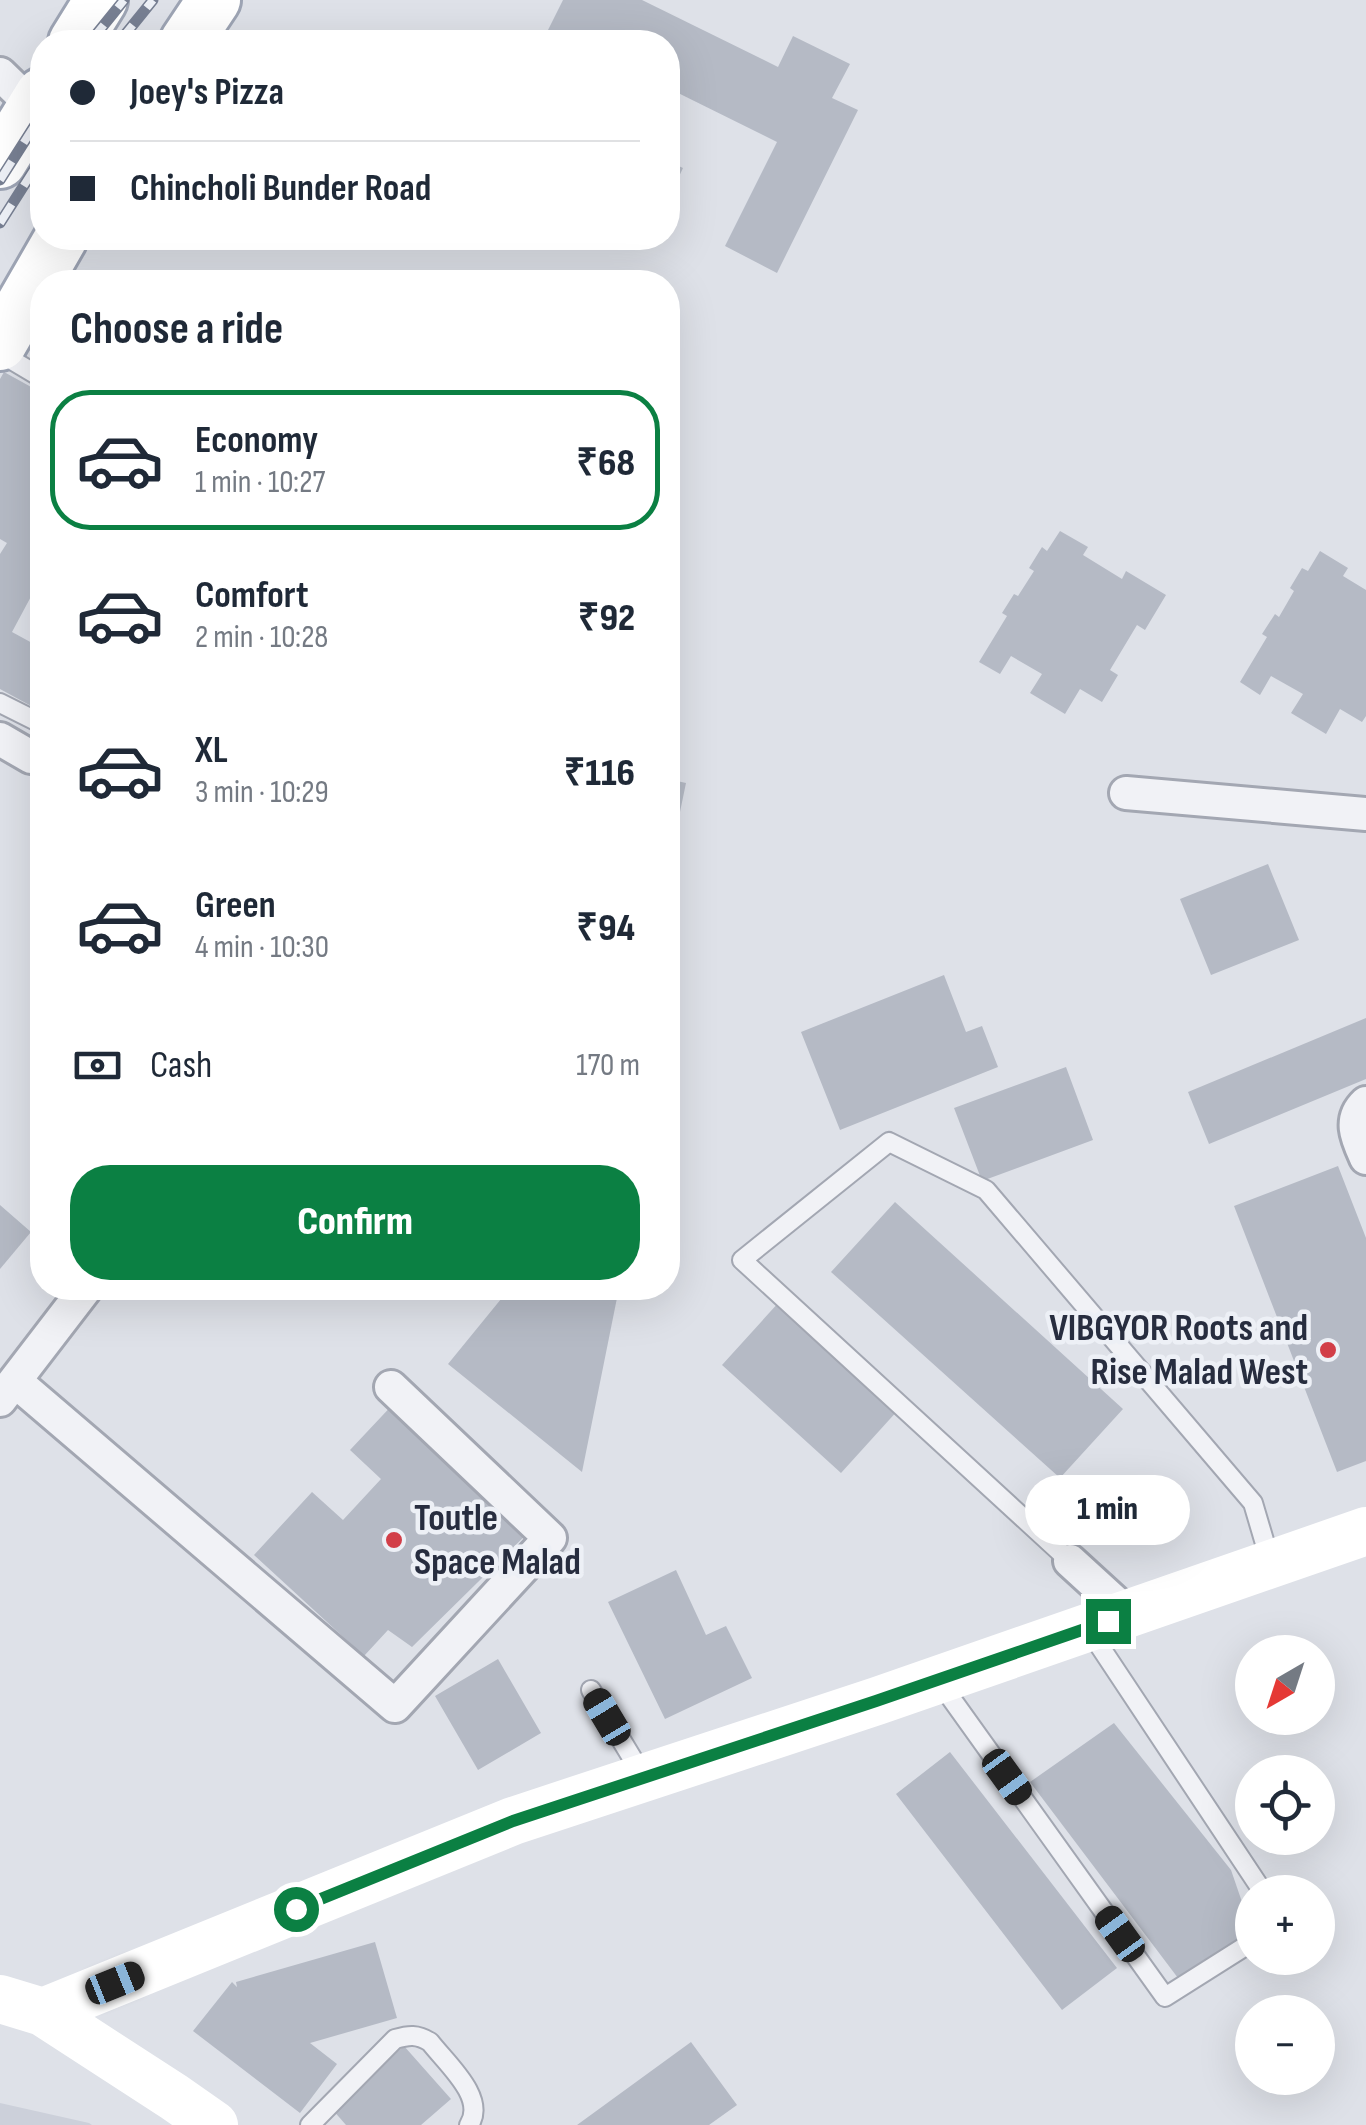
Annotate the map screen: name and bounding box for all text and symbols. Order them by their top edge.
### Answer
text: Joey's Pizza [130,70,284,115]
text: Chincholi Bunder Road [130,166,431,211]
text: Choose a ride [70,302,283,357]
icon: car [75,415,165,505]
text: Economy [195,418,318,463]
text: ₹68 [576,441,635,486]
text: 1 min · 10:27 [195,463,325,502]
icon: car [75,570,165,660]
text: Comfort [195,573,309,618]
text: ₹92 [578,596,635,641]
text: 2 min · 10:28 [195,618,328,657]
icon: car [75,725,165,815]
text: XL [195,728,228,773]
text: ₹116 [564,751,635,796]
text: 3 min · 10:29 [195,773,329,812]
icon: car [75,880,165,970]
text: Green [195,883,276,928]
text: ₹94 [576,906,635,951]
text: 4 min · 10:30 [195,928,329,967]
icon: cash [70,1038,125,1093]
text: Cash [150,1043,212,1088]
text: 170 m [576,1046,640,1085]
button: Confirm [70,1165,640,1280]
place label: VIBGYOR Roots and Rise Malad West [1049,1306,1308,1395]
marker: VIBGYOR Roots and Rise Malad West [1317,1339,1339,1361]
callout: 1 min [1026,1476,1190,1546]
text: 1 min [1077,1490,1138,1529]
place label: Toutle Space Malad [414,1496,581,1585]
marker: Toutle Space Malad [383,1529,405,1551]
route end [1086,1599,1131,1644]
north arrow [1235,1635,1335,1735]
map controls [1235,1635,1335,2095]
car [579,1684,635,1750]
car [977,1744,1037,1810]
button: locate [1235,1755,1335,1855]
button: + [1235,1875,1335,1975]
route start [274,1887,319,1932]
car [1090,1901,1150,1967]
car [82,1958,148,2008]
button: − [1235,1995,1335,2095]

